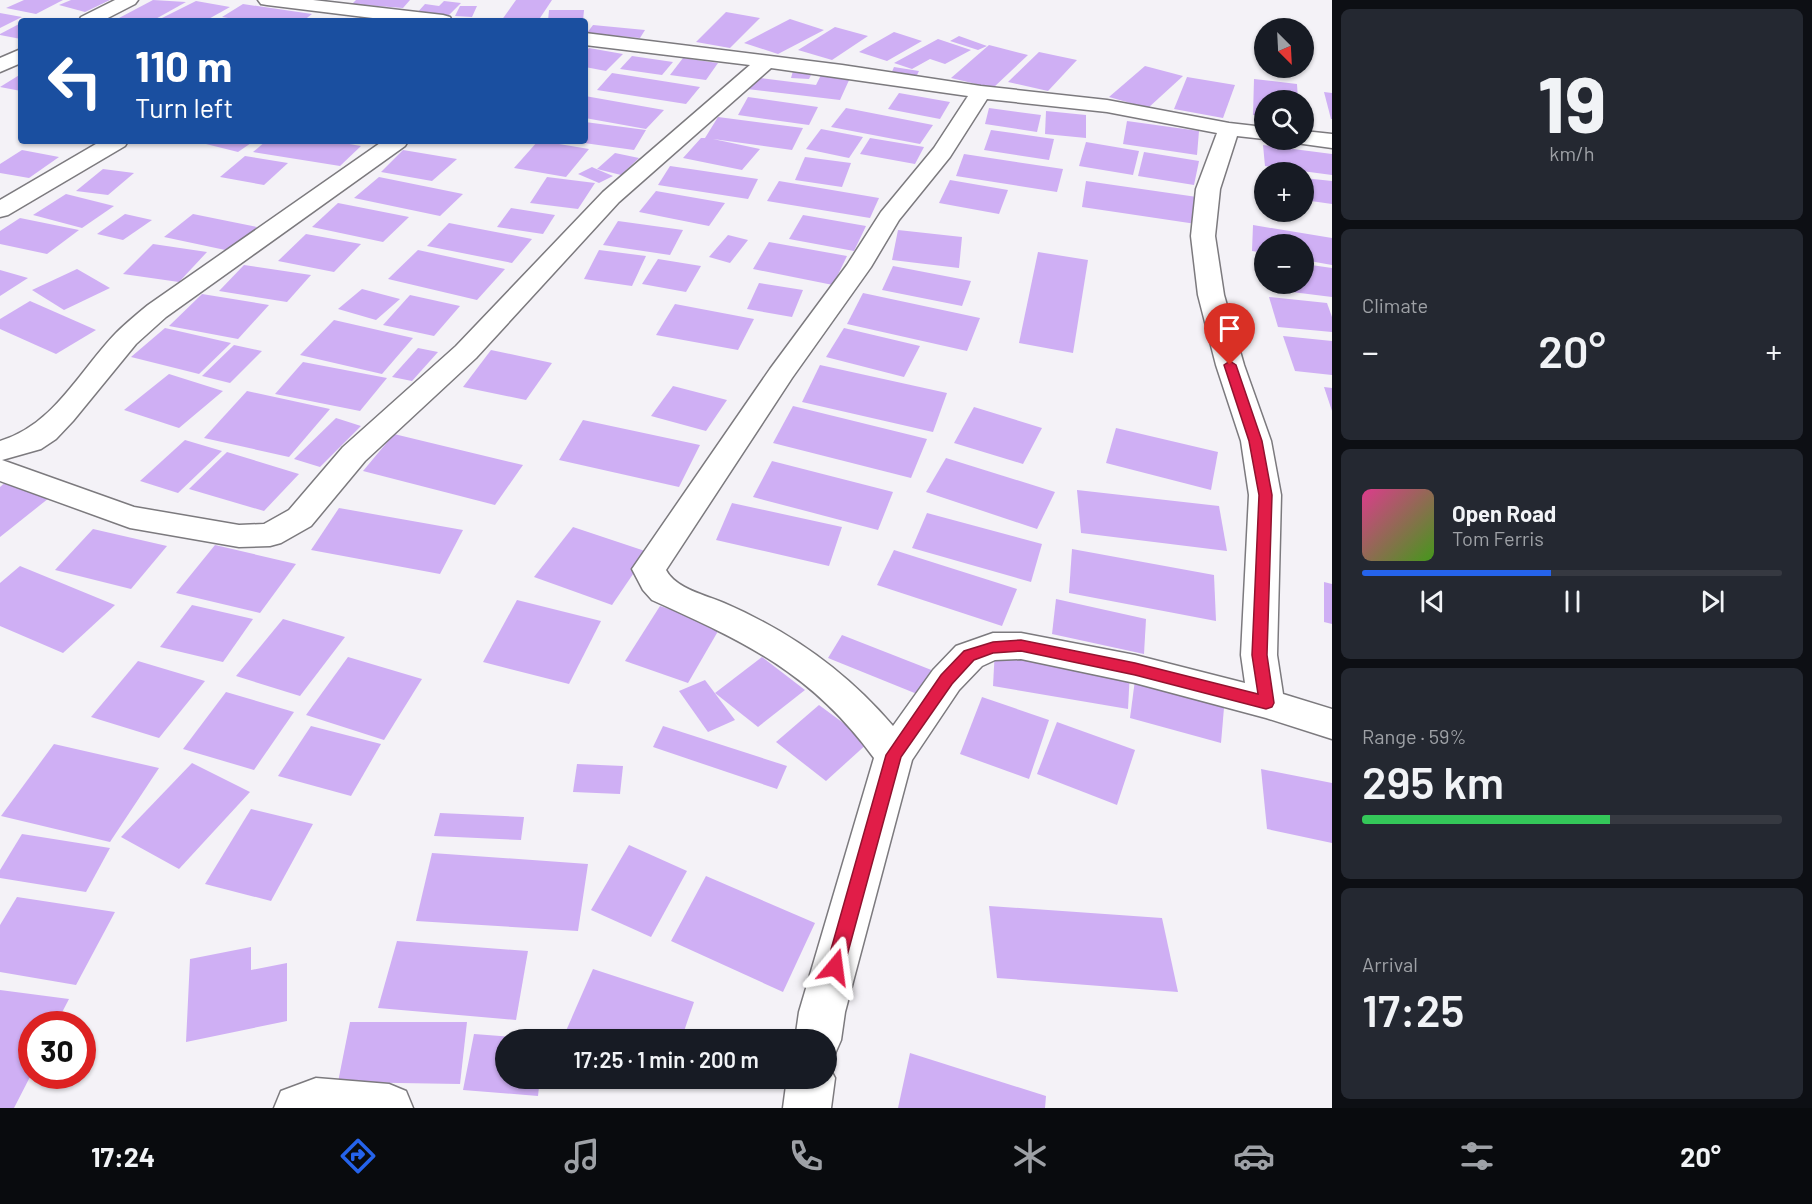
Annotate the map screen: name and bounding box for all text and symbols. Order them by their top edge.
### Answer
north arrow [1254,18,1314,78]
map controls [1254,18,1314,294]
text: 110 m [135,40,232,90]
icon: left [36,42,114,120]
text: 19 [1537,55,1607,149]
button: search [1254,90,1314,150]
text: Turn left [135,91,233,123]
text: km/h [1549,141,1595,165]
button: + [1254,162,1314,222]
button: − [1254,234,1314,294]
text: Climate [1362,293,1428,317]
pin [1204,303,1255,365]
icon: arrive [1213,312,1246,345]
text: 20° [1538,323,1606,377]
text: − [1362,331,1379,371]
text: + [1766,331,1782,371]
text: Open Road [1452,500,1556,526]
text: Tom Ferris [1452,526,1544,550]
icon: previous [1416,585,1449,618]
icon: pause [1556,585,1589,618]
icon: next [1696,585,1729,618]
text: Range · 59% [1362,724,1466,748]
text: 295 km [1362,754,1504,808]
position arrow [803,935,867,999]
text: Arrival [1362,952,1418,976]
text: 17:25 [1362,982,1464,1036]
speed limit sign: 30 [18,1011,96,1089]
text: 17:25 · 1 min · 200 m [573,1046,759,1072]
icon: directions [337,1135,379,1177]
icon: music [561,1135,603,1177]
icon: phone [785,1135,827,1177]
icon: climate [1009,1135,1051,1177]
icon: car [1233,1135,1275,1177]
icon: filters [1456,1135,1498,1177]
text: 17:24 [91,1140,155,1172]
text: 20° [1680,1140,1721,1172]

